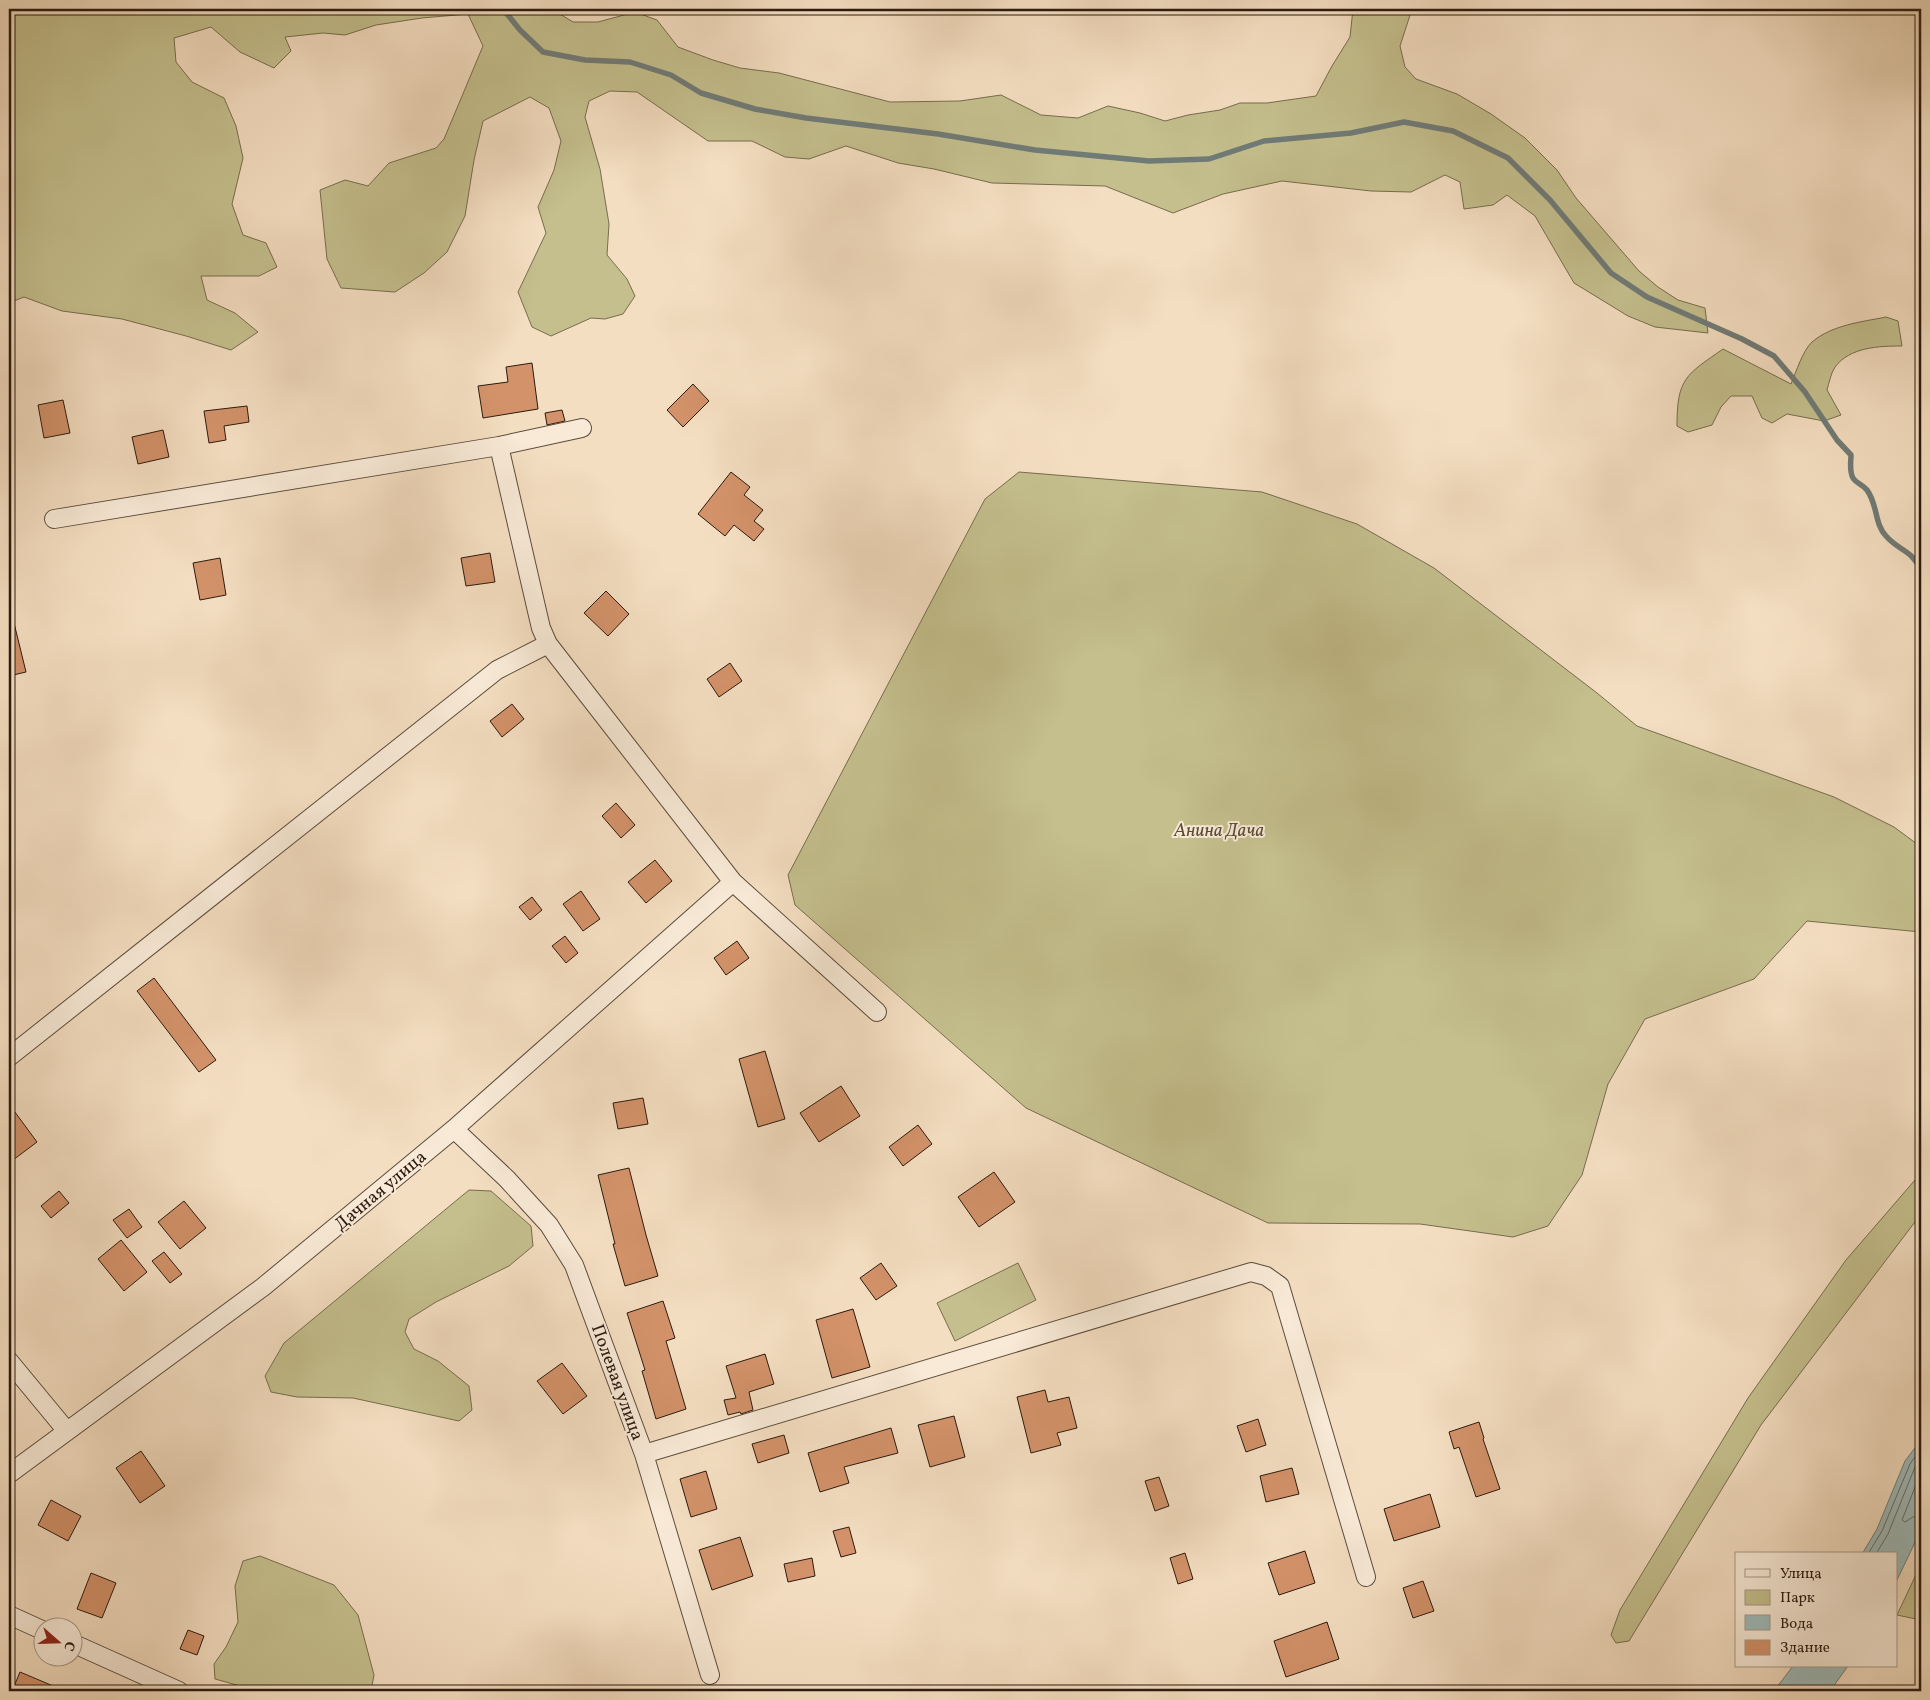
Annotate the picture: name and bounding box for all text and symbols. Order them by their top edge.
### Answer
park label: Анина Дача [1173,819,1264,844]
street label: Дачная улица [329,1145,432,1237]
street label: Полевая улица [584,1321,649,1444]
legend [1735,1552,1898,1668]
text: Улица [1780,1564,1822,1585]
text: Парк [1780,1588,1815,1609]
text: Вода [1780,1614,1813,1635]
north arrow [32,1618,82,1668]
text: С [58,1638,79,1653]
text: Здание [1780,1638,1830,1659]

